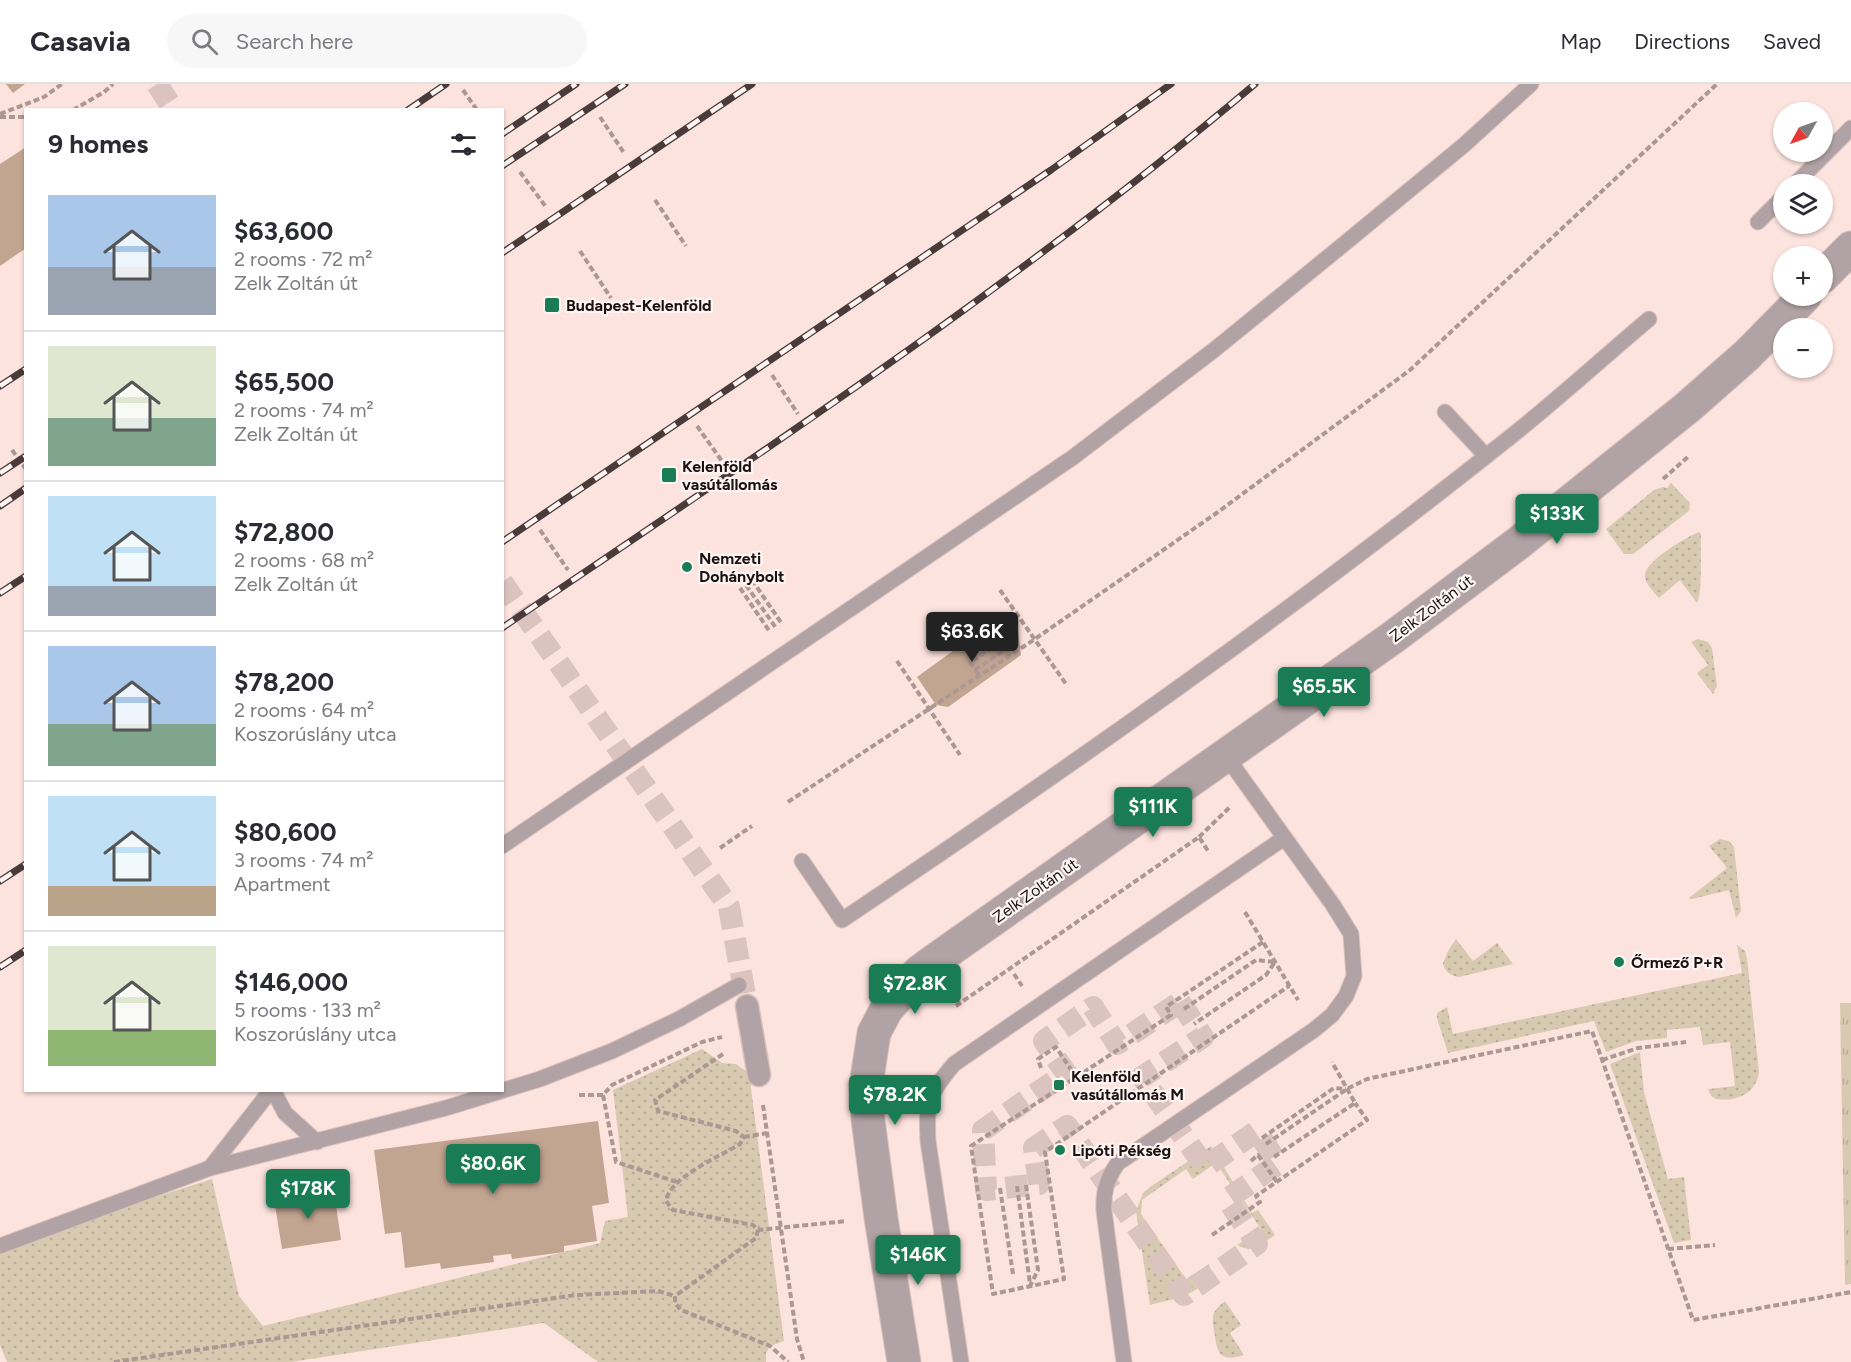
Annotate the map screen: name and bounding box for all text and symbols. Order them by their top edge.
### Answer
search box [167,14,587,68]
text: Casavia [30,24,131,58]
icon: search [188,25,221,58]
text: Search here [236,28,353,55]
text: Map [1560,29,1601,54]
text: Directions [1634,29,1730,54]
text: Saved [1763,29,1821,54]
north arrow [1773,102,1833,162]
map controls [1773,102,1833,378]
text: 9 homes [48,128,148,160]
icon: filters [447,128,480,161]
button: layers [1773,174,1833,234]
text: $63,600 [234,215,333,247]
icon: home [96,219,168,291]
button: + [1773,246,1833,306]
text: 2 rooms · 72 m² [234,247,372,271]
text: Zelk Zoltán út [234,271,358,295]
marker: Budapest-Kelenföld [543,296,561,314]
place label: Budapest-Kelenföld [566,296,712,315]
button: − [1773,318,1833,378]
text: $65,500 [234,366,334,398]
icon: home [96,370,168,442]
text: 2 rooms · 74 m² [234,398,374,422]
text: Zelk Zoltán út [234,422,358,446]
place label: Kelenföld vasútállomás [682,457,778,494]
marker: Kelenföld vasútállomás [660,466,678,484]
pin: $133K [1515,494,1599,545]
text: $133K [1529,501,1585,525]
text: $72,800 [234,516,334,548]
icon: home [96,520,168,592]
text: 2 rooms · 68 m² [234,548,374,572]
place label: Nemzeti Dohánybolt [699,549,784,586]
marker: Nemzeti Dohánybolt [680,560,694,574]
street label: Zelk Zoltán út [1386,571,1477,646]
text: Zelk Zoltán út [234,572,358,596]
pin: $63.6K [923,612,1021,663]
text: $63.6K [940,619,1004,643]
text: $78,200 [234,666,334,698]
pin: $65.5K [1275,667,1373,718]
icon: home [96,670,168,742]
text: $65.5K [1292,674,1356,698]
text: 2 rooms · 64 m² [234,698,374,722]
text: Koszorúslány utca [234,722,396,746]
pin: $111K [1111,787,1195,838]
text: $111K [1128,794,1178,818]
text: $80,600 [234,816,337,848]
icon: home [96,820,168,892]
text: 3 rooms · 74 m² [234,848,373,872]
street label: Zelk Zoltán út [989,854,1081,927]
text: Apartment [234,872,331,896]
place label: Őrmező P+R [1631,953,1723,972]
marker: Őrmező P+R [1612,955,1626,969]
pin: $72.8K [866,964,964,1015]
text: $146,000 [234,966,348,998]
icon: home [96,970,168,1042]
text: $72.8K [883,971,947,995]
text: 5 rooms · 133 m² [234,998,381,1022]
text: Koszorúslány utca [234,1022,396,1046]
place label: Kelenföld vasútállomás M [1071,1067,1184,1104]
pin: $78.2K [846,1075,944,1126]
marker: Kelenföld vasútállomás M [1052,1078,1066,1092]
text: $78.2K [863,1082,927,1106]
place label: Lipóti Pékség [1072,1141,1171,1160]
marker: Lipóti Pékség [1053,1143,1067,1157]
pin: $80.6K [444,1144,542,1195]
text: $80.6K [460,1151,526,1175]
pin: $178K [266,1169,350,1220]
text: $178K [280,1176,336,1200]
pin: $146K [876,1235,960,1286]
text: $146K [889,1242,947,1266]

